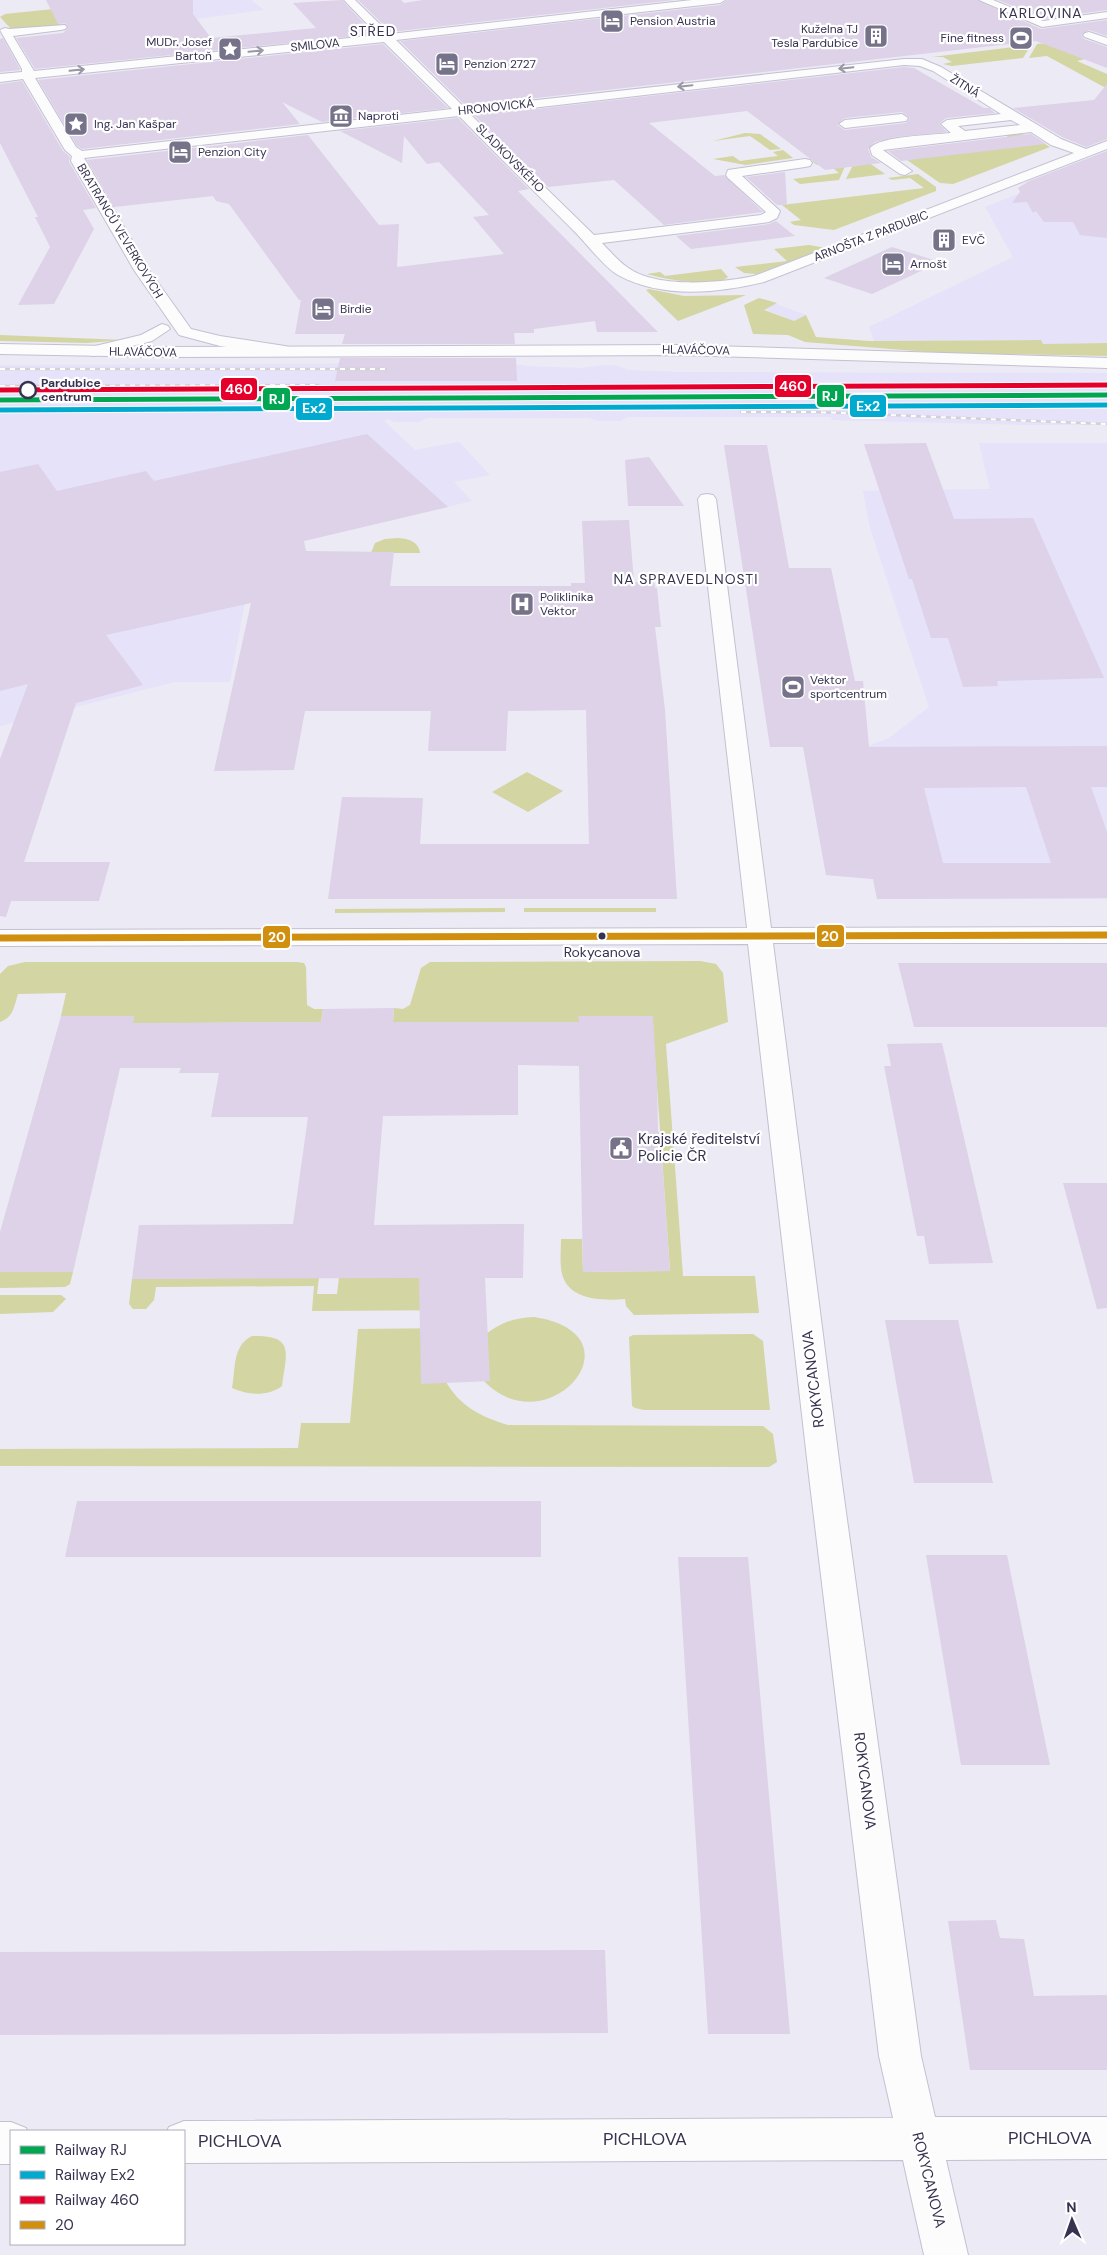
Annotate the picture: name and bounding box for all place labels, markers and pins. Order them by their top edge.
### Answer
hotel icon: Pension Austria [599,8,625,34]
place label: Pension Austria [630,13,715,29]
place label: Kuželna TJ Tesla Pardubice [771,21,858,51]
building icon: Kuželna TJ Tesla Pardubice [863,23,889,49]
sports icon: Fine fitness [1008,25,1034,51]
place label: Fine fitness [941,30,1004,46]
place label: MUDr. Josef Bartoň [146,34,212,64]
place icon: MUDr. Josef Bartoň [217,36,243,62]
hotel icon: Penzion 2727 [434,51,460,77]
place label: Penzion 2727 [464,56,536,72]
museum icon: Naproti [328,103,354,129]
place label: Naproti [358,108,399,124]
place icon: Ing. Jan Kašpar [63,111,89,137]
place label: Ing. Jan Kašpar [94,116,177,132]
hotel icon: Penzion City [167,139,193,165]
place label: Penzion City [198,144,267,160]
building icon: EVČ [931,227,957,253]
place label: EVČ [962,232,985,248]
hotel icon: Arnošt [880,251,906,277]
place label: Arnošt [910,256,947,272]
hotel icon: Birdie [310,296,336,322]
place label: Birdie [340,301,372,317]
place label: Pardubice centrum [41,375,101,405]
marker: Pardubice centrum [19,381,37,399]
place label: Poliklinika Vektor [540,589,593,619]
hospital icon: Poliklinika Vektor [509,591,535,617]
place label: Vektor sportcentrum [810,672,887,702]
sports icon: Vektor sportcentrum [780,674,806,700]
marker: Rokycanova [597,931,607,941]
place label: Rokycanova [564,943,640,961]
place label: Krajské ředitelství Policie ČR [638,1129,760,1166]
public building icon: Krajské ředitelství Policie ČR [608,1135,634,1161]

